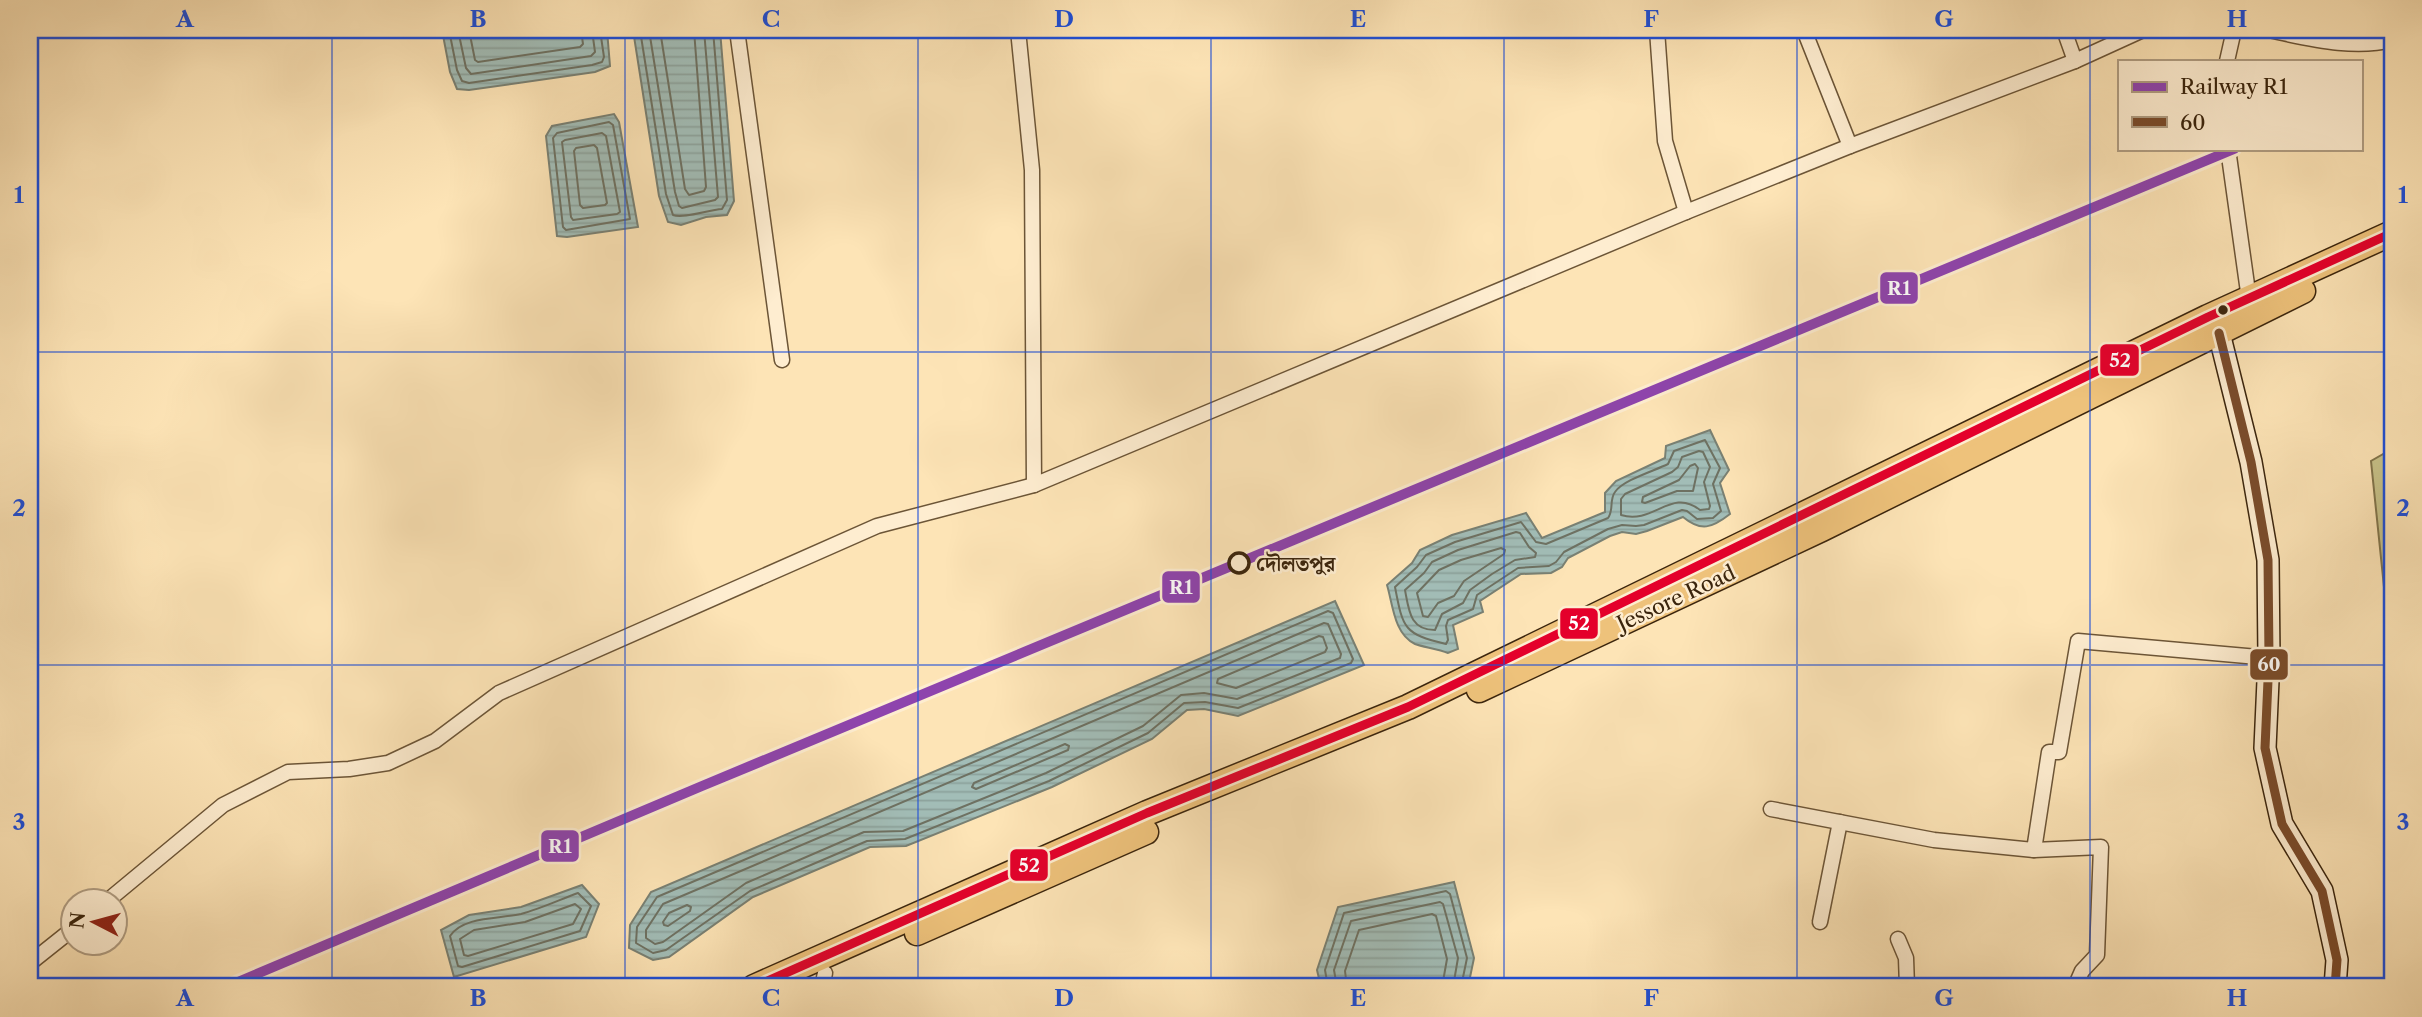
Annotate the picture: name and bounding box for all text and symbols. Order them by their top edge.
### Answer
text: A [175,5,195,33]
text: B [469,5,487,33]
text: C [762,5,780,33]
text: D [1054,5,1074,33]
text: E [1350,5,1366,33]
text: F [1643,5,1659,33]
text: G [1934,5,1954,33]
text: H [2227,5,2248,33]
legend [2118,60,2362,150]
text: Railway R1 [2180,74,2288,99]
text: 60 [2180,110,2206,135]
text: 1 [14,181,25,209]
text: 1 [2398,181,2409,209]
line badge: R1 [1879,271,1919,305]
text: R1 [1887,277,1911,300]
unlabelled marker [2216,303,2230,317]
line badge: 52 [2099,343,2140,377]
text: 52 [2109,349,2131,372]
text: 2 [12,494,26,522]
text: 2 [2396,494,2410,522]
place label: দৌলতপুর [1256,551,1337,576]
marker: দৌলতপুর [1228,552,1250,574]
street label: Jessore Road [1610,560,1739,638]
line badge: R1 [1161,570,1201,604]
text: R1 [1169,576,1193,599]
line badge: 52 [1559,607,1599,640]
text: 52 [1568,612,1590,635]
line badge: 60 [2249,648,2289,681]
text: 60 [2257,653,2281,676]
text: 3 [13,808,26,836]
text: 3 [2397,808,2410,836]
line badge: R1 [540,829,580,863]
text: R1 [548,835,572,858]
line badge: 52 [1009,848,1049,882]
text: 52 [1018,854,1040,877]
north arrow [60,888,130,958]
text: N [65,911,90,930]
text: A [175,984,195,1012]
text: B [469,984,487,1012]
text: C [762,984,780,1012]
text: D [1054,984,1074,1012]
text: E [1350,984,1366,1012]
text: F [1643,984,1659,1012]
text: G [1934,984,1954,1012]
text: H [2227,984,2248,1012]

